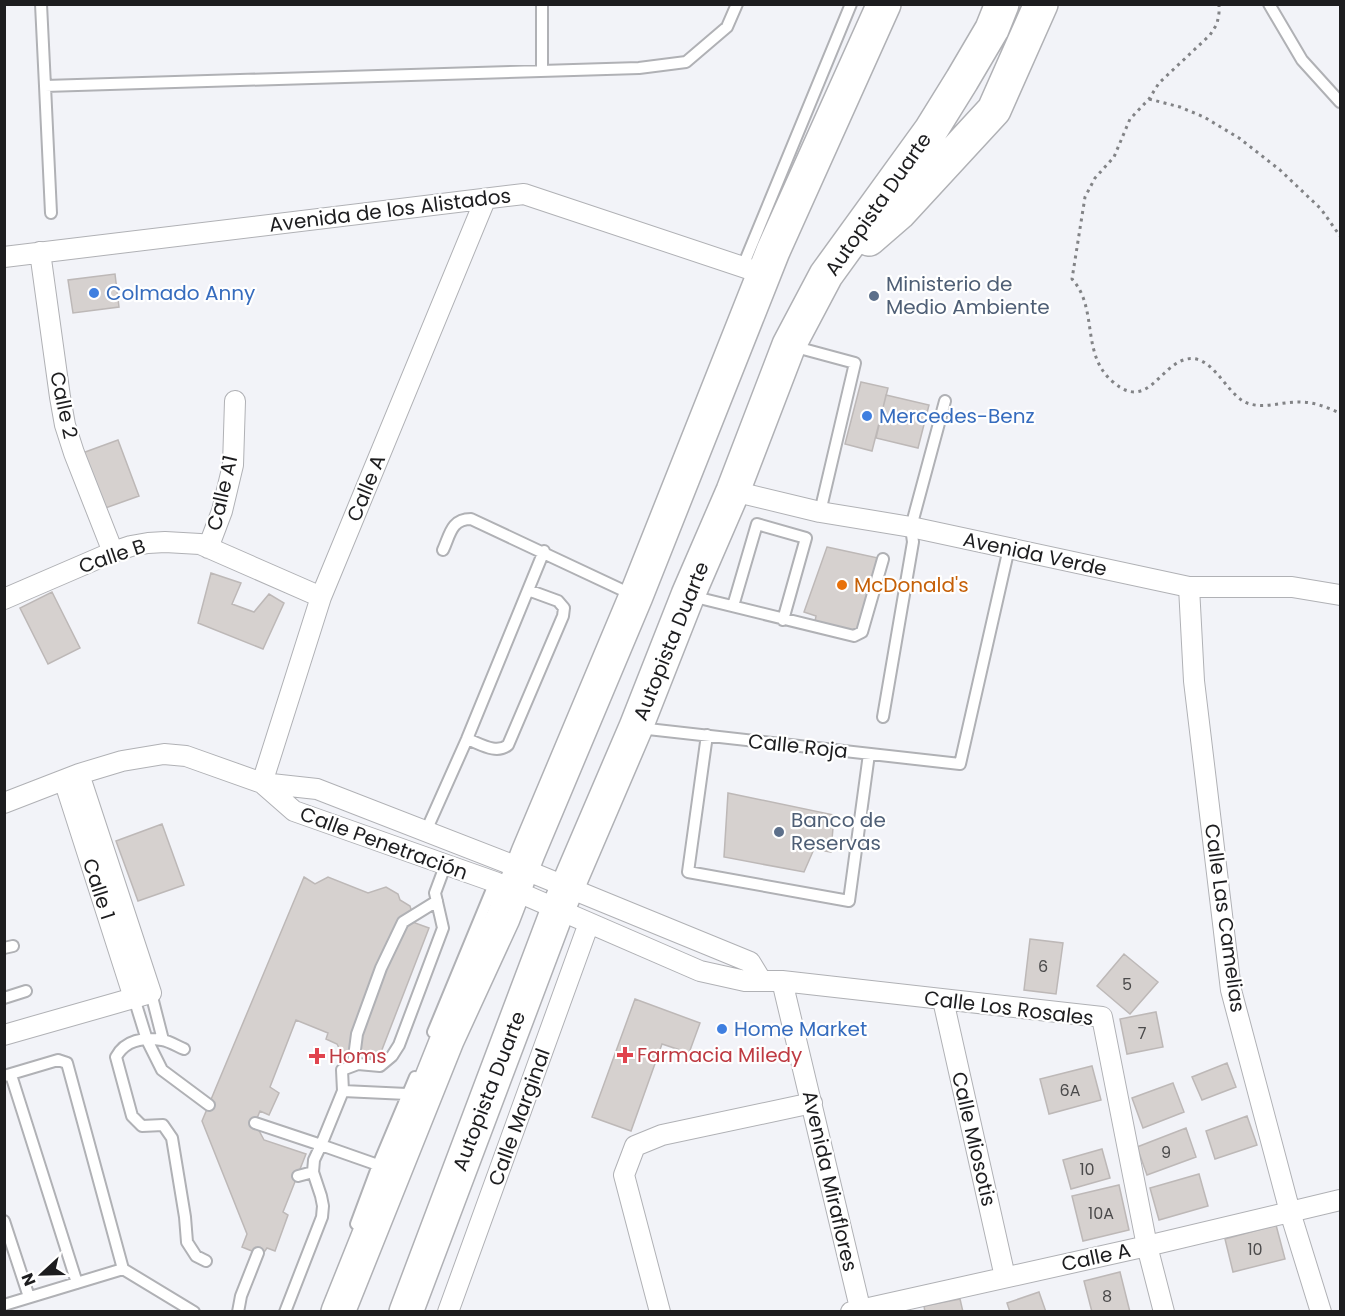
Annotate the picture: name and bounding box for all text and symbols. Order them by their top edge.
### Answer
street label: Autopista Duarte [818,127,938,281]
street label: Avenida de los Alistados [268,181,512,239]
place label: Ministerio de Medio Ambiente [886,270,1050,321]
place label: Colmado Anny [106,279,255,307]
marker: Colmado Anny [87,286,101,300]
marker: Ministerio de Medio Ambiente [867,289,881,303]
street label: Calle 2 [43,369,85,441]
place label: Mercedes-Benz [879,402,1035,430]
marker: Mercedes-Benz [860,409,874,423]
street label: Calle A [340,450,392,526]
street label: Calle A1 [200,453,244,533]
street label: Avenida Verde [960,525,1110,583]
street label: Calle B [75,532,149,580]
street label: Autopista Duarte [626,557,716,725]
place label: McDonald's [854,571,969,599]
marker: McDonald's [835,578,849,592]
street label: Calle Roja [747,727,849,765]
street label: Calle Penetración [296,800,472,886]
place label: Banco de Reservas [791,806,886,857]
street label: Calle Las Camelias [1198,822,1252,1014]
marker: Banco de Reservas [772,825,786,839]
street label: Calle 1 [76,855,122,923]
house number: 6 [1038,955,1048,978]
house number: 5 [1122,973,1132,996]
street label: Calle Los Rosales [923,984,1095,1032]
street label: Autopista Duarte [446,1007,532,1175]
place label: Home Market [734,1015,867,1043]
marker: Home Market [715,1022,729,1036]
house number: 7 [1138,1022,1147,1045]
place label: Farmacia Miledy [637,1041,802,1069]
place label: Homs [329,1042,387,1070]
street label: Calle Marginal [481,1044,557,1190]
marker: Farmacia Miledy [618,1048,632,1062]
marker: Homs [310,1049,324,1063]
street label: Calle Miosotis [945,1069,1003,1209]
house number: 6A [1060,1079,1081,1102]
street label: Avenida Miraflores [796,1088,864,1274]
house number: 9 [1161,1141,1171,1164]
house number: 10 [1079,1158,1095,1181]
house number: 10A [1088,1202,1114,1225]
street label: Calle A [1059,1236,1133,1278]
house number: 10 [1247,1238,1263,1261]
north arrow [12,1244,72,1304]
text: N [16,1270,41,1289]
house number: 8 [1102,1285,1112,1308]

